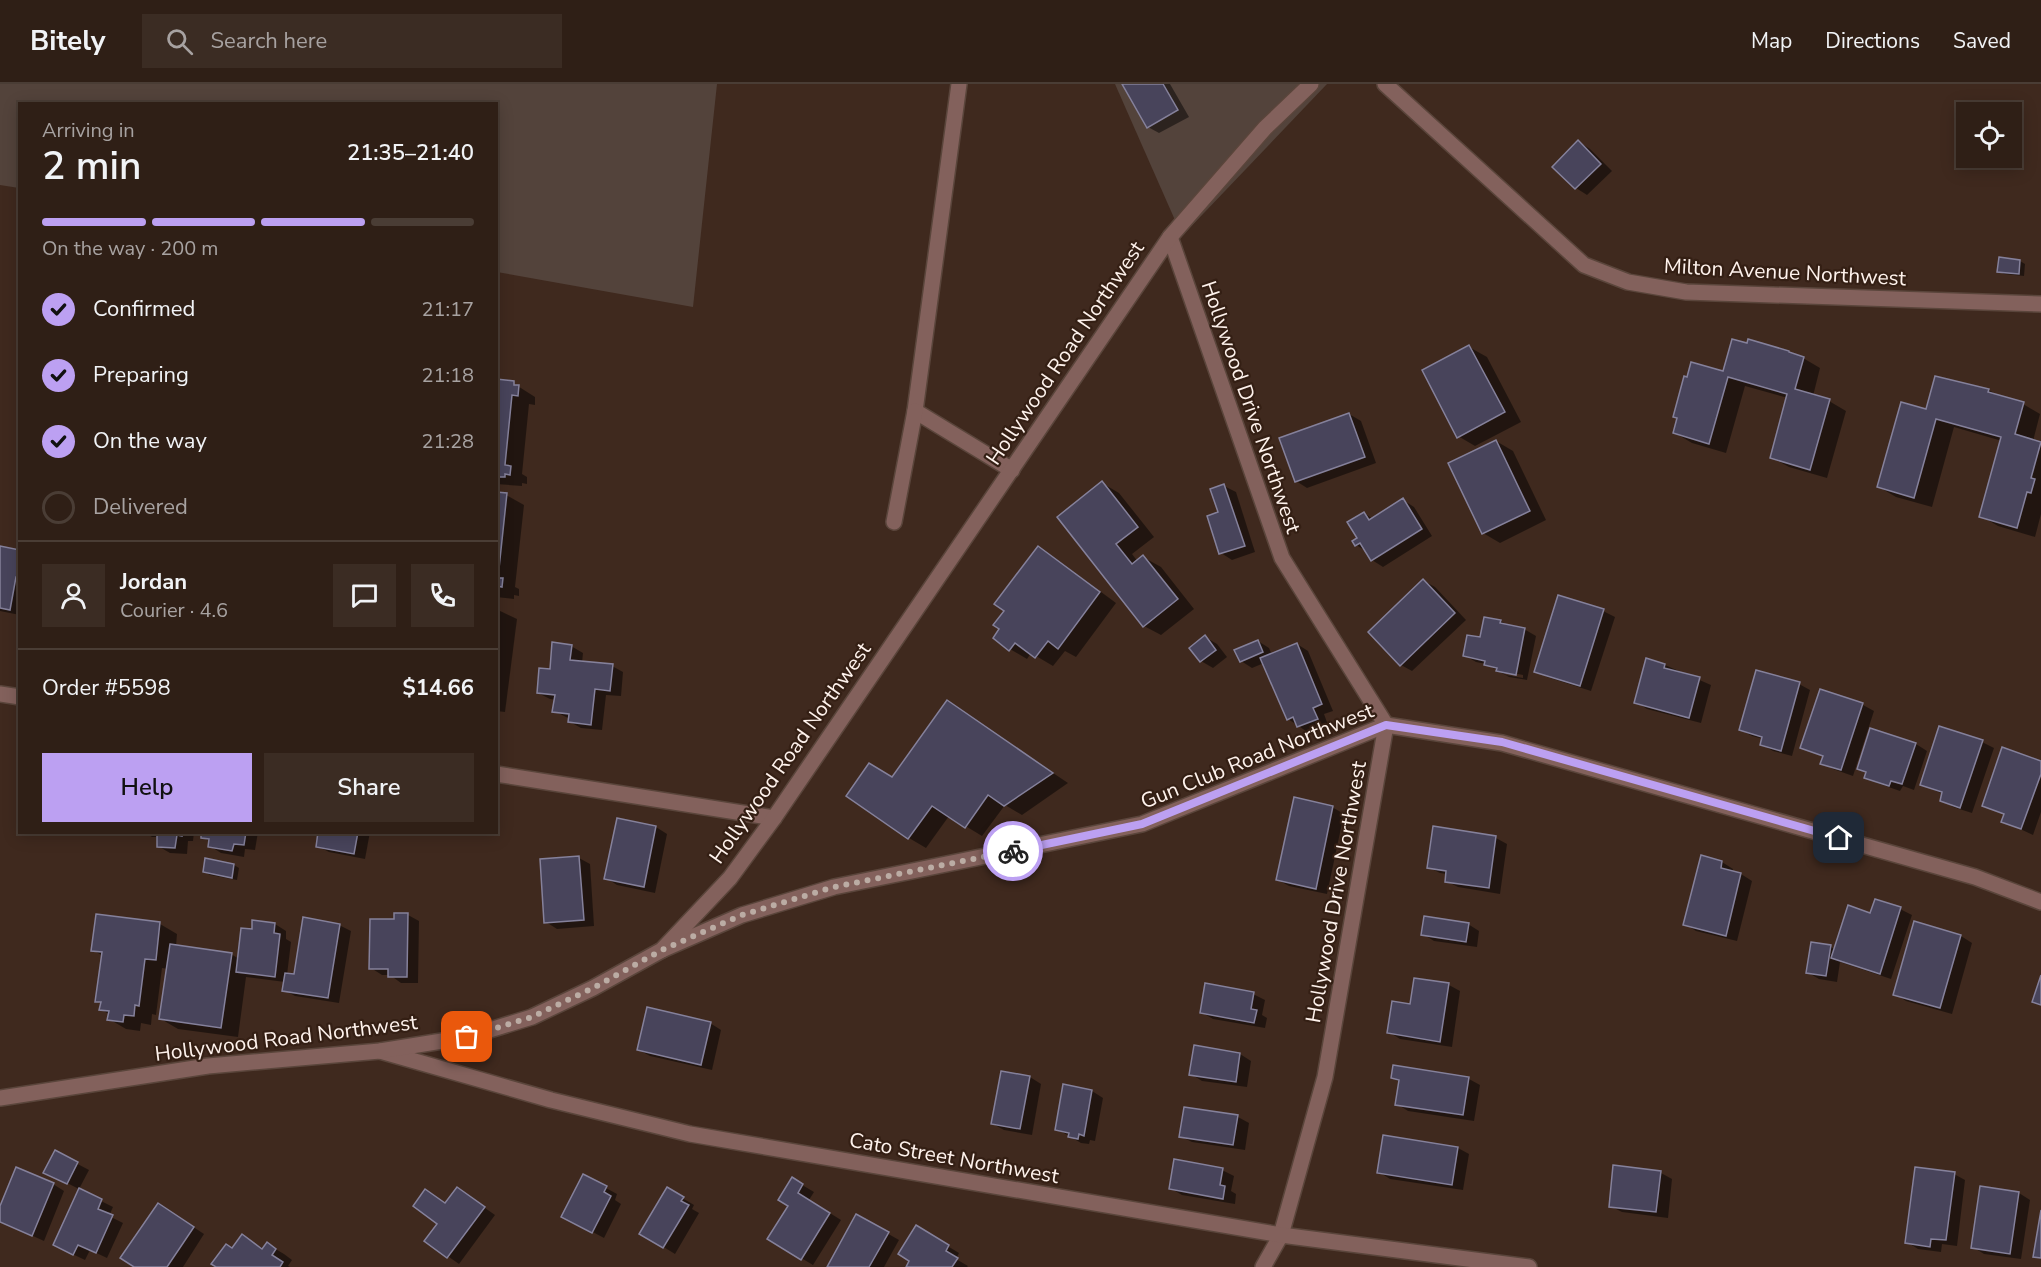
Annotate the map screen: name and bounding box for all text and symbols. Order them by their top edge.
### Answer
search box [142,14,562,68]
text: Bitely [30,22,106,60]
icon: search [163,25,196,58]
text: Search here [211,26,327,56]
text: Map [1751,27,1792,55]
text: Directions [1825,27,1920,55]
text: Saved [1953,27,2011,55]
map controls [1956,102,2022,168]
button: locate [1956,102,2022,168]
text: Arriving in [42,117,135,144]
text: 21:35–21:40 [347,138,474,168]
text: 2 min [42,140,141,193]
text: On the way · 200 m [42,235,218,262]
street label: Hollywood Road Northwest [980,235,1151,470]
street label: Milton Avenue Northwest [1663,252,1907,292]
street label: Hollywood Drive Northwest [1195,277,1308,538]
icon: check [42,293,75,326]
text: Confirmed [93,294,195,324]
text: 21:17 [421,296,474,323]
icon: check [42,359,75,392]
text: Preparing [93,360,189,390]
text: 21:18 [421,362,474,389]
icon: check [42,425,75,458]
text: On the way [93,426,207,456]
text: 21:28 [421,428,474,455]
text: Delivered [93,492,188,522]
button: person [42,564,105,627]
button: chat [333,564,396,627]
button: phone [411,564,474,627]
text: Jordan [120,567,187,597]
text: Courier · 4.6 [120,597,228,624]
street label: Hollywood Road Northwest [703,636,878,869]
text: Order #5598 [42,673,171,703]
text: $14.66 [403,673,474,703]
street label: Gun Club Road Northwest [1136,696,1378,816]
button: Help [42,753,252,822]
button: Share [264,753,474,822]
street label: Hollywood Drive Northwest [1299,758,1373,1025]
pin [1813,812,1864,863]
courier [983,821,1043,881]
icon: home [1822,821,1855,854]
icon: bike [997,835,1030,868]
street label: Hollywood Road Northwest [153,1008,420,1068]
pin [441,1011,492,1062]
icon: bag [450,1020,483,1053]
street label: Cato Street Northwest [847,1126,1062,1190]

